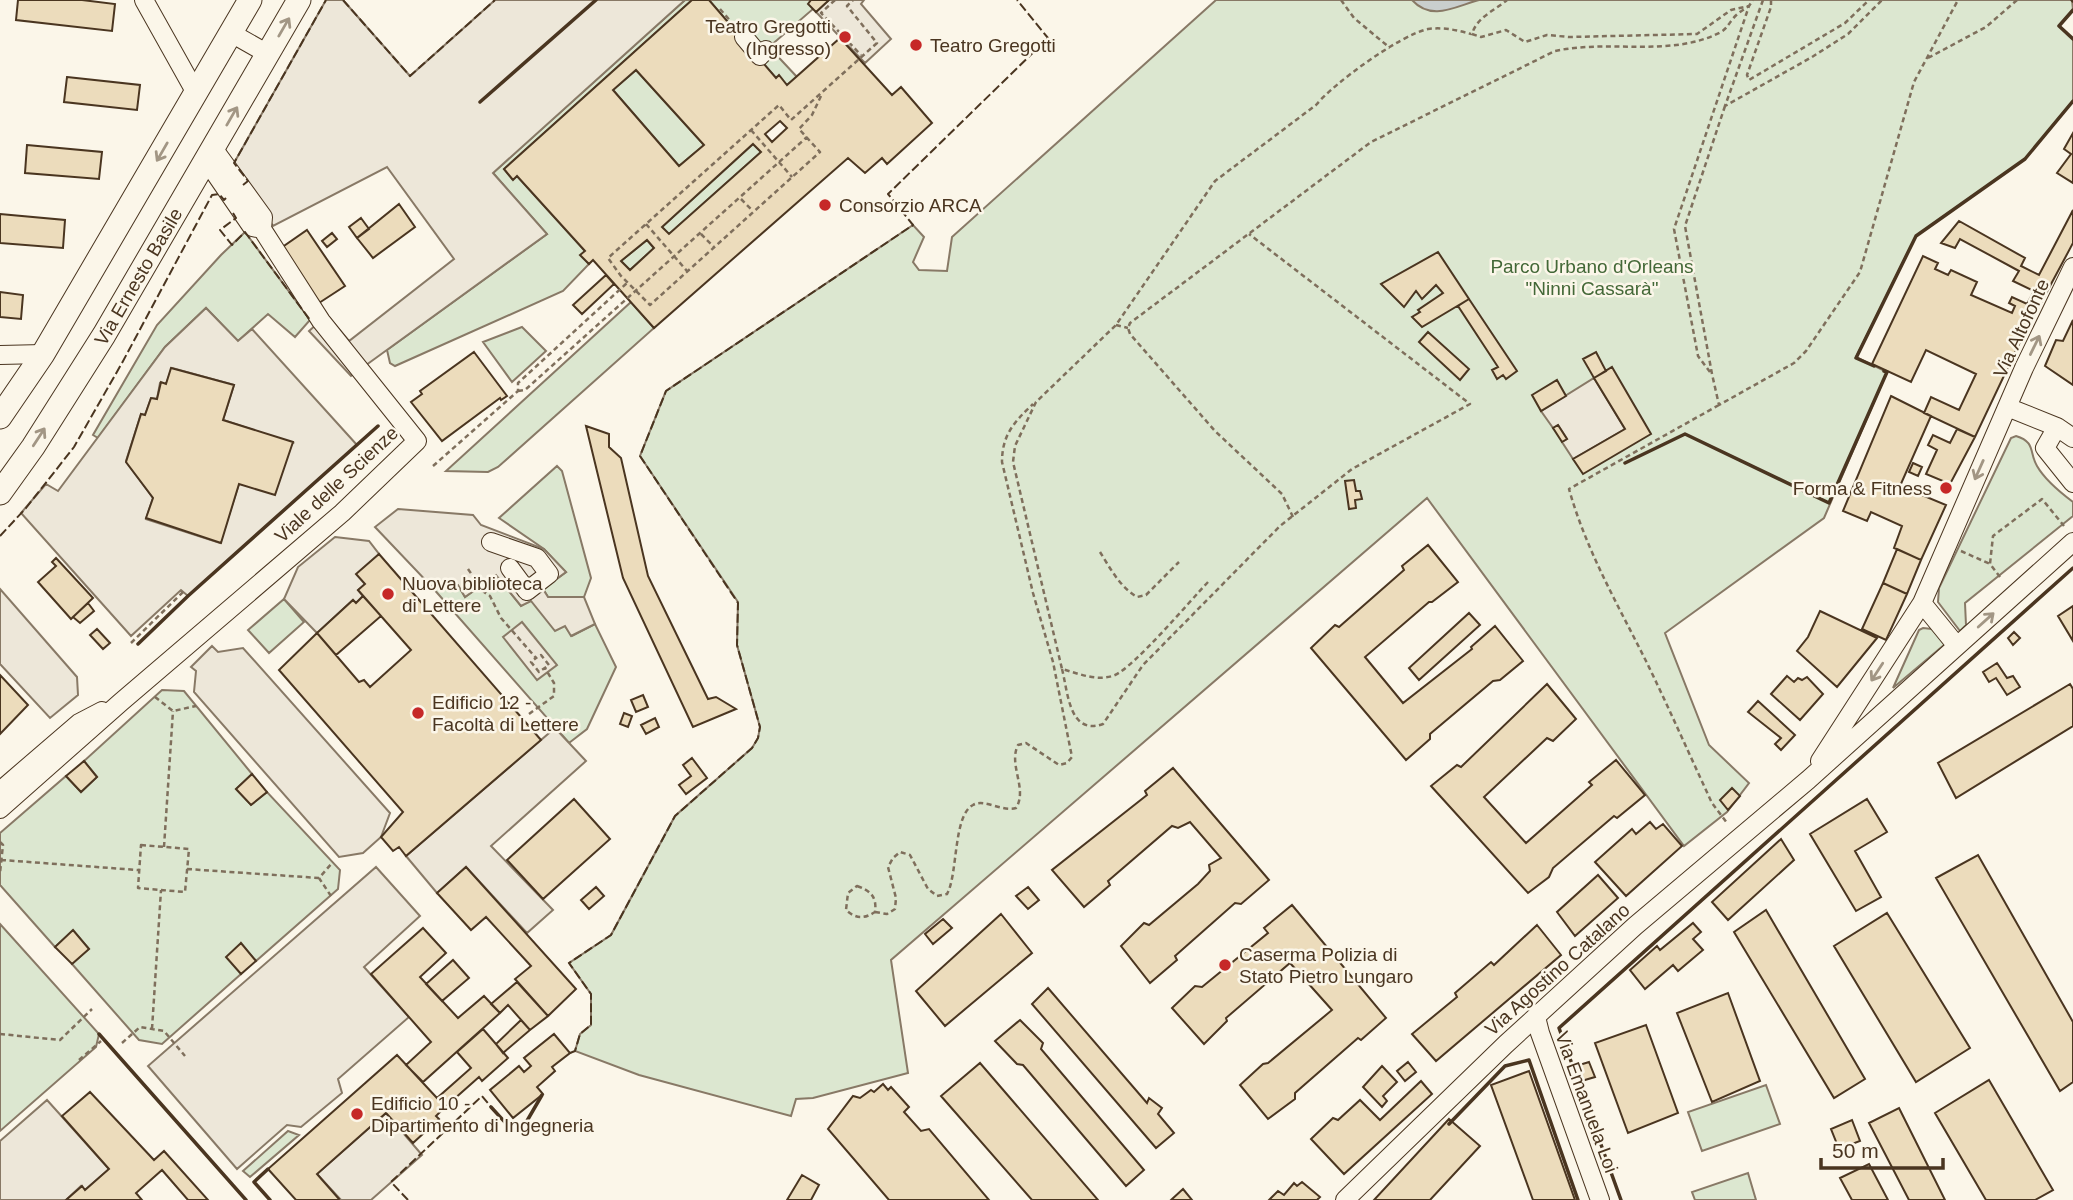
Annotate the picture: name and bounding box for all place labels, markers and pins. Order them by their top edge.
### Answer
place label: Teatro Gregotti (Ingresso) [705,16,831,59]
marker: Teatro Gregotti (Ingresso) [837,29,853,45]
place label: Teatro Gregotti [930,35,1056,56]
marker: Teatro Gregotti [908,37,924,53]
place label: Consorzio ARCA [839,195,982,216]
marker: Consorzio ARCA [817,197,833,213]
place label: Forma & Fitness [1793,478,1932,499]
marker: Forma & Fitness [1938,480,1954,496]
place label: Nuova biblioteca di Lettere [402,573,543,616]
marker: Nuova biblioteca di Lettere [380,586,396,602]
place label: Edificio 12 - Facoltà di Lettere [432,692,579,735]
marker: Edificio 12 - Facoltà di Lettere [410,705,426,721]
place label: Caserma Polizia di Stato Pietro Lungaro [1239,944,1413,987]
marker: Caserma Polizia di Stato Pietro Lungaro [1217,957,1233,973]
place label: Edificio 10 - Dipartimento di Ingegneria [371,1093,594,1136]
marker: Edificio 10 - Dipartimento di Ingegneria [349,1106,365,1122]

